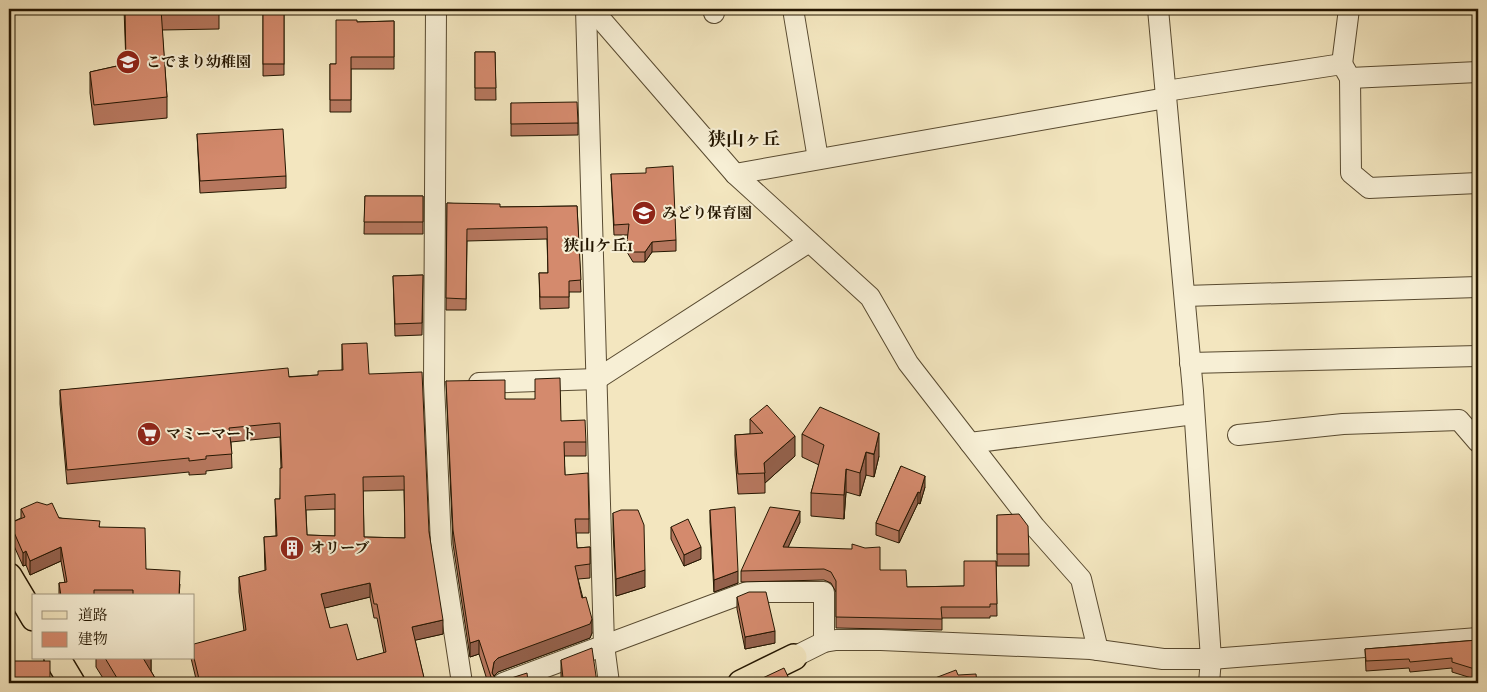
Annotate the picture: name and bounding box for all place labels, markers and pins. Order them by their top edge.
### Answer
school or university icon: こでまり幼稚園 [115,49,141,75]
place label: こでまり幼稚園 [146,53,251,71]
school or university icon: みどり保育園 [631,200,657,226]
place label: みどり保育園 [662,204,752,222]
supermarket icon: マミーマート [136,421,162,447]
place label: マミーマート [166,425,256,443]
building icon: オリーブ [279,535,305,561]
place label: オリーブ [310,539,369,557]

